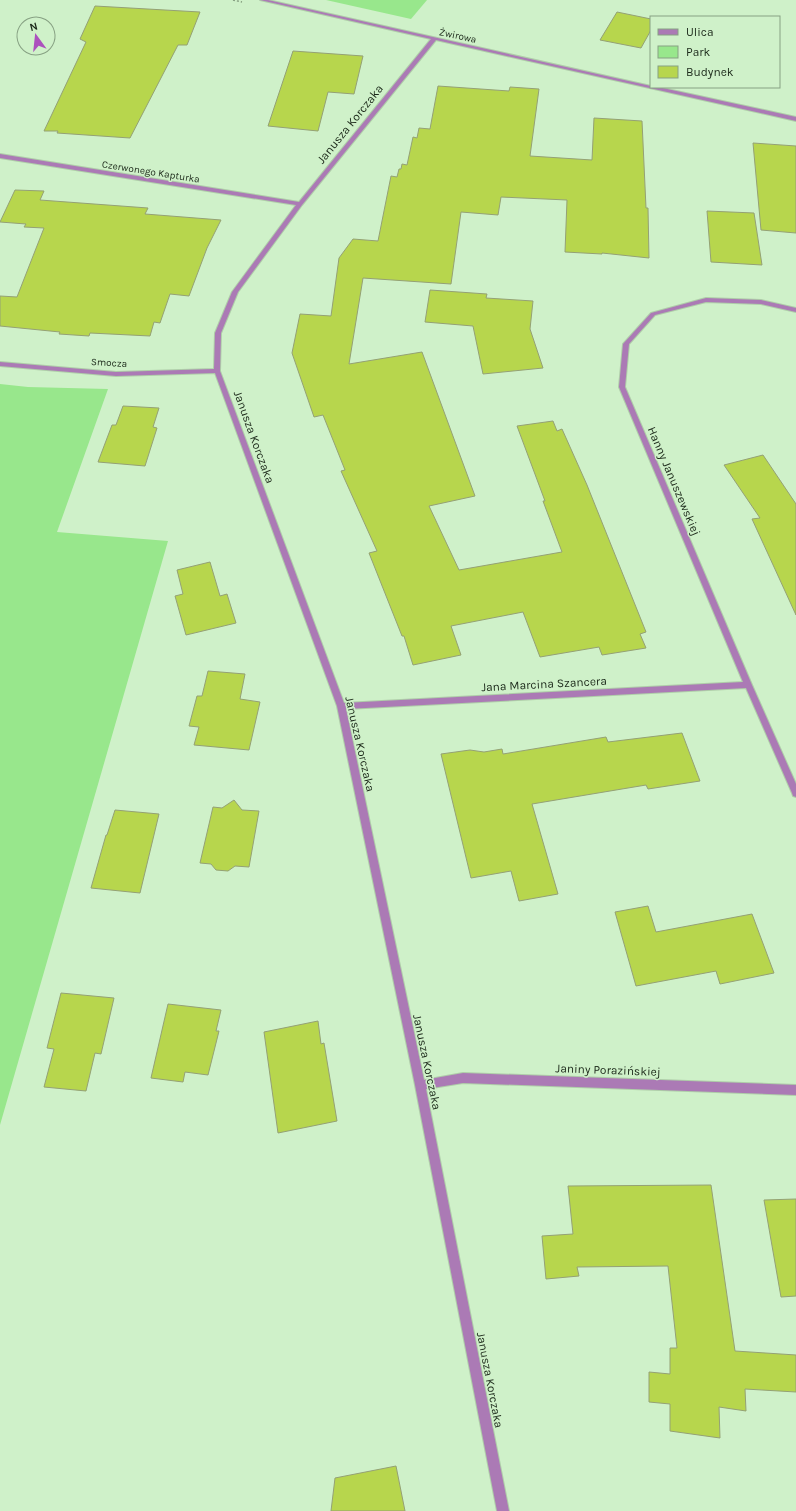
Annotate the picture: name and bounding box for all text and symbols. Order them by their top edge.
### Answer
north arrow [16,16,56,56]
legend [650,16,780,88]
text: N [28,20,39,34]
text: Ulica [686,25,714,39]
street label: Żwirowa [438,26,478,46]
text: Park [686,45,711,59]
text: Budynek [686,65,734,79]
street label: Janusza Korczaka [314,82,386,166]
street label: Czerwonego Kapturka [101,158,201,186]
street label: Smocza [91,356,127,370]
street label: Janusza Korczaka [231,389,277,485]
street label: Hanny Januszewskiej [645,424,703,538]
street label: Jana Marcina Szancera [481,674,607,694]
street label: Janusza Korczaka [342,695,378,793]
street label: Janusza Korczaka [410,1013,444,1111]
street label: Janiny Porazińskiej [555,1061,661,1079]
street label: Janusza Korczaka [474,1331,506,1429]

